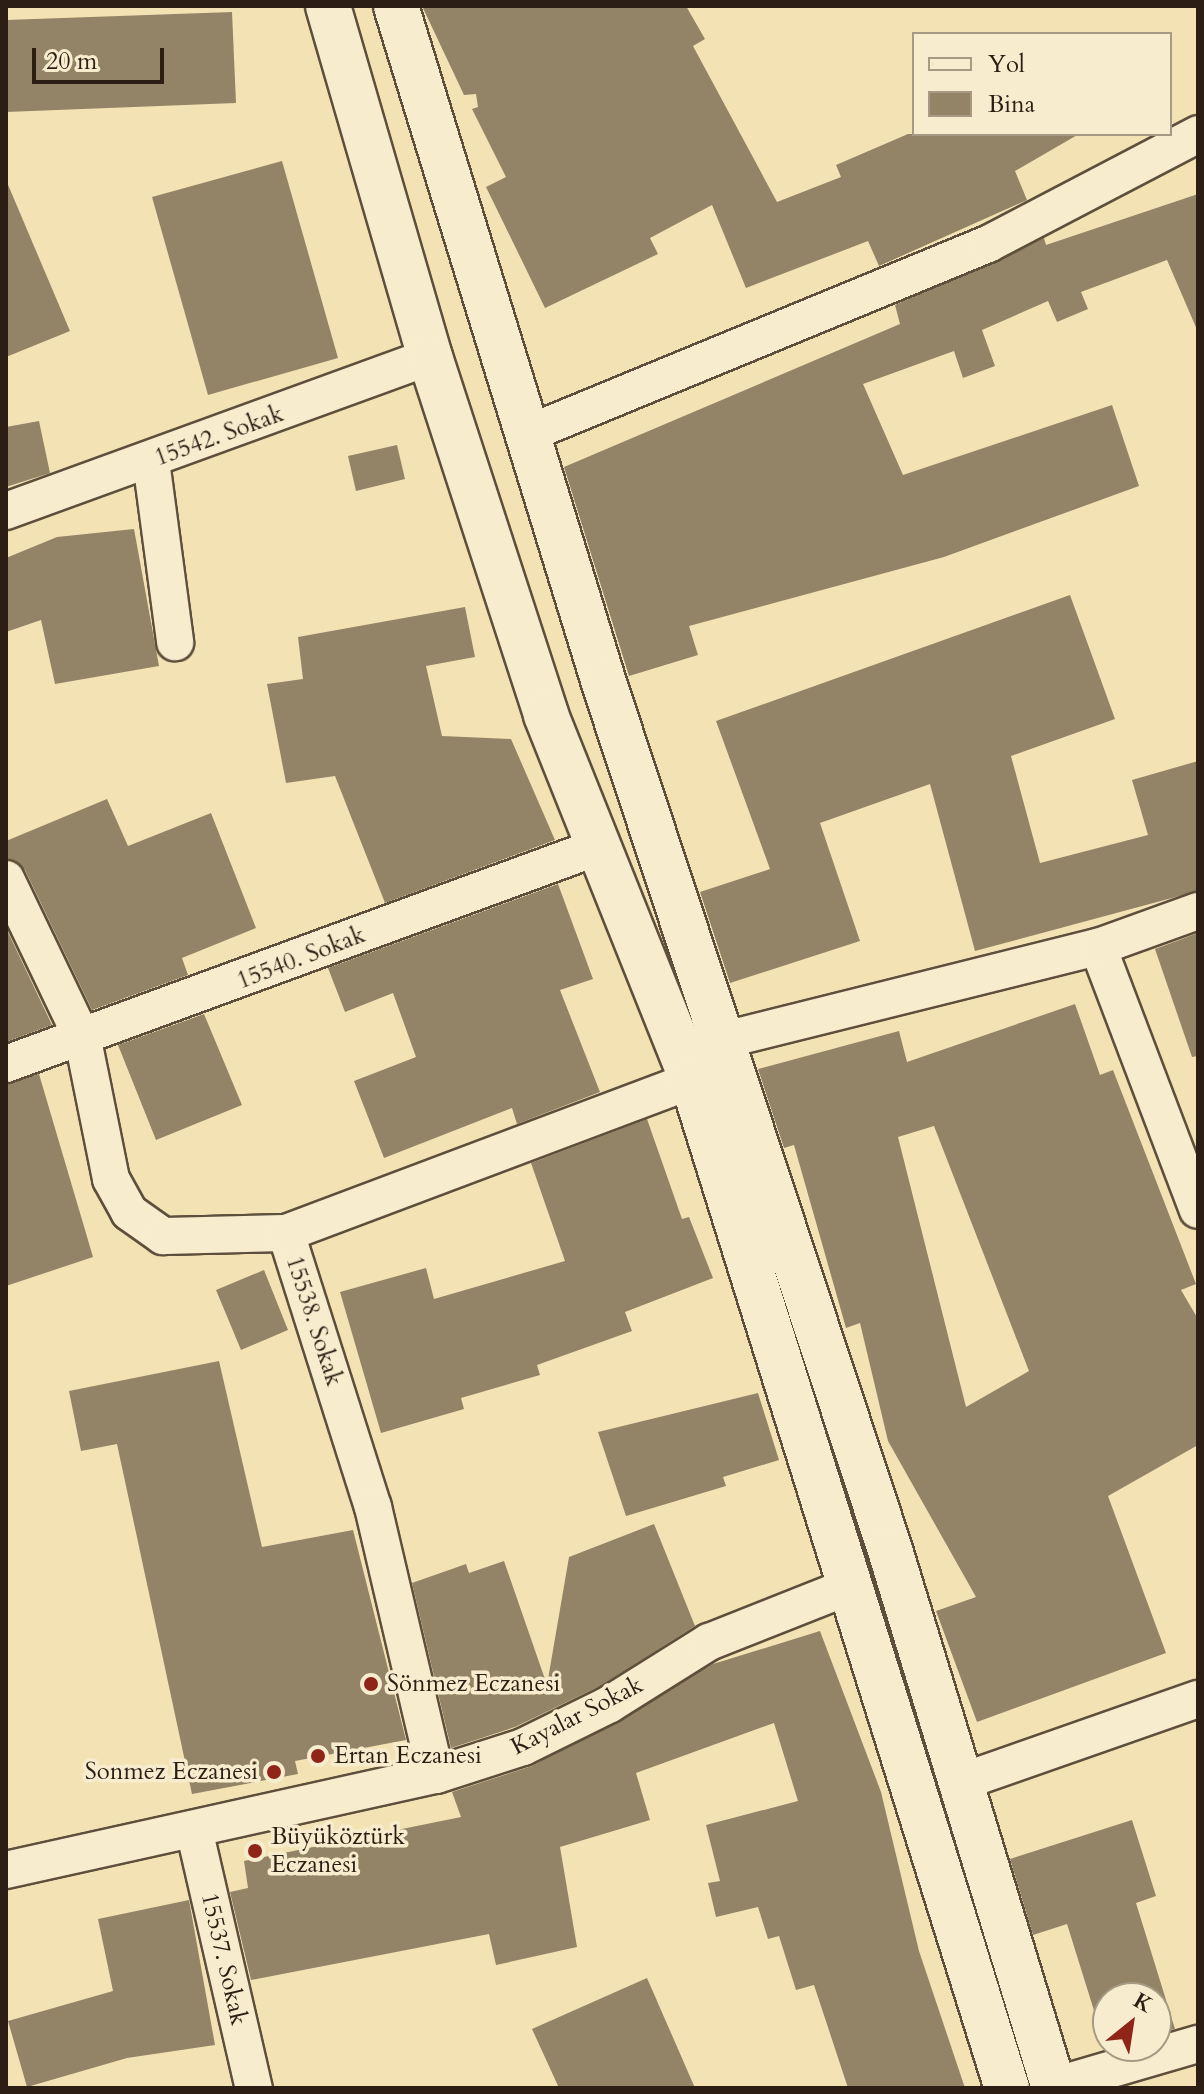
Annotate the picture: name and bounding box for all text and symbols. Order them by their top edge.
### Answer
scale bar [36,32,168,82]
legend [912,32,1172,136]
text: 20 m [46,45,97,78]
text: Yol [988,48,1025,81]
text: Bina [988,88,1035,121]
street label: 15542. Sokak [151,399,287,473]
street label: 15540. Sokak [233,920,369,996]
street label: 15538. Sokak [279,1252,349,1390]
place label: Sönmez Eczanesi [387,1670,560,1698]
street label: Kayalar Sokak [506,1670,648,1762]
marker: Sönmez Eczanesi [362,1675,380,1693]
place label: Ertan Eczanesi [334,1742,482,1770]
marker: Ertan Eczanesi [309,1747,327,1765]
place label: Sonmez Eczanesi [85,1758,258,1786]
marker: Sonmez Eczanesi [265,1763,283,1781]
place label: Büyüköztürk Eczanesi [271,1823,405,1879]
marker: Büyüköztürk Eczanesi [246,1842,264,1860]
street label: 15537. Sokak [195,1890,253,2028]
north arrow [1092,1982,1172,2062]
text: K [1128,1985,1158,2020]

